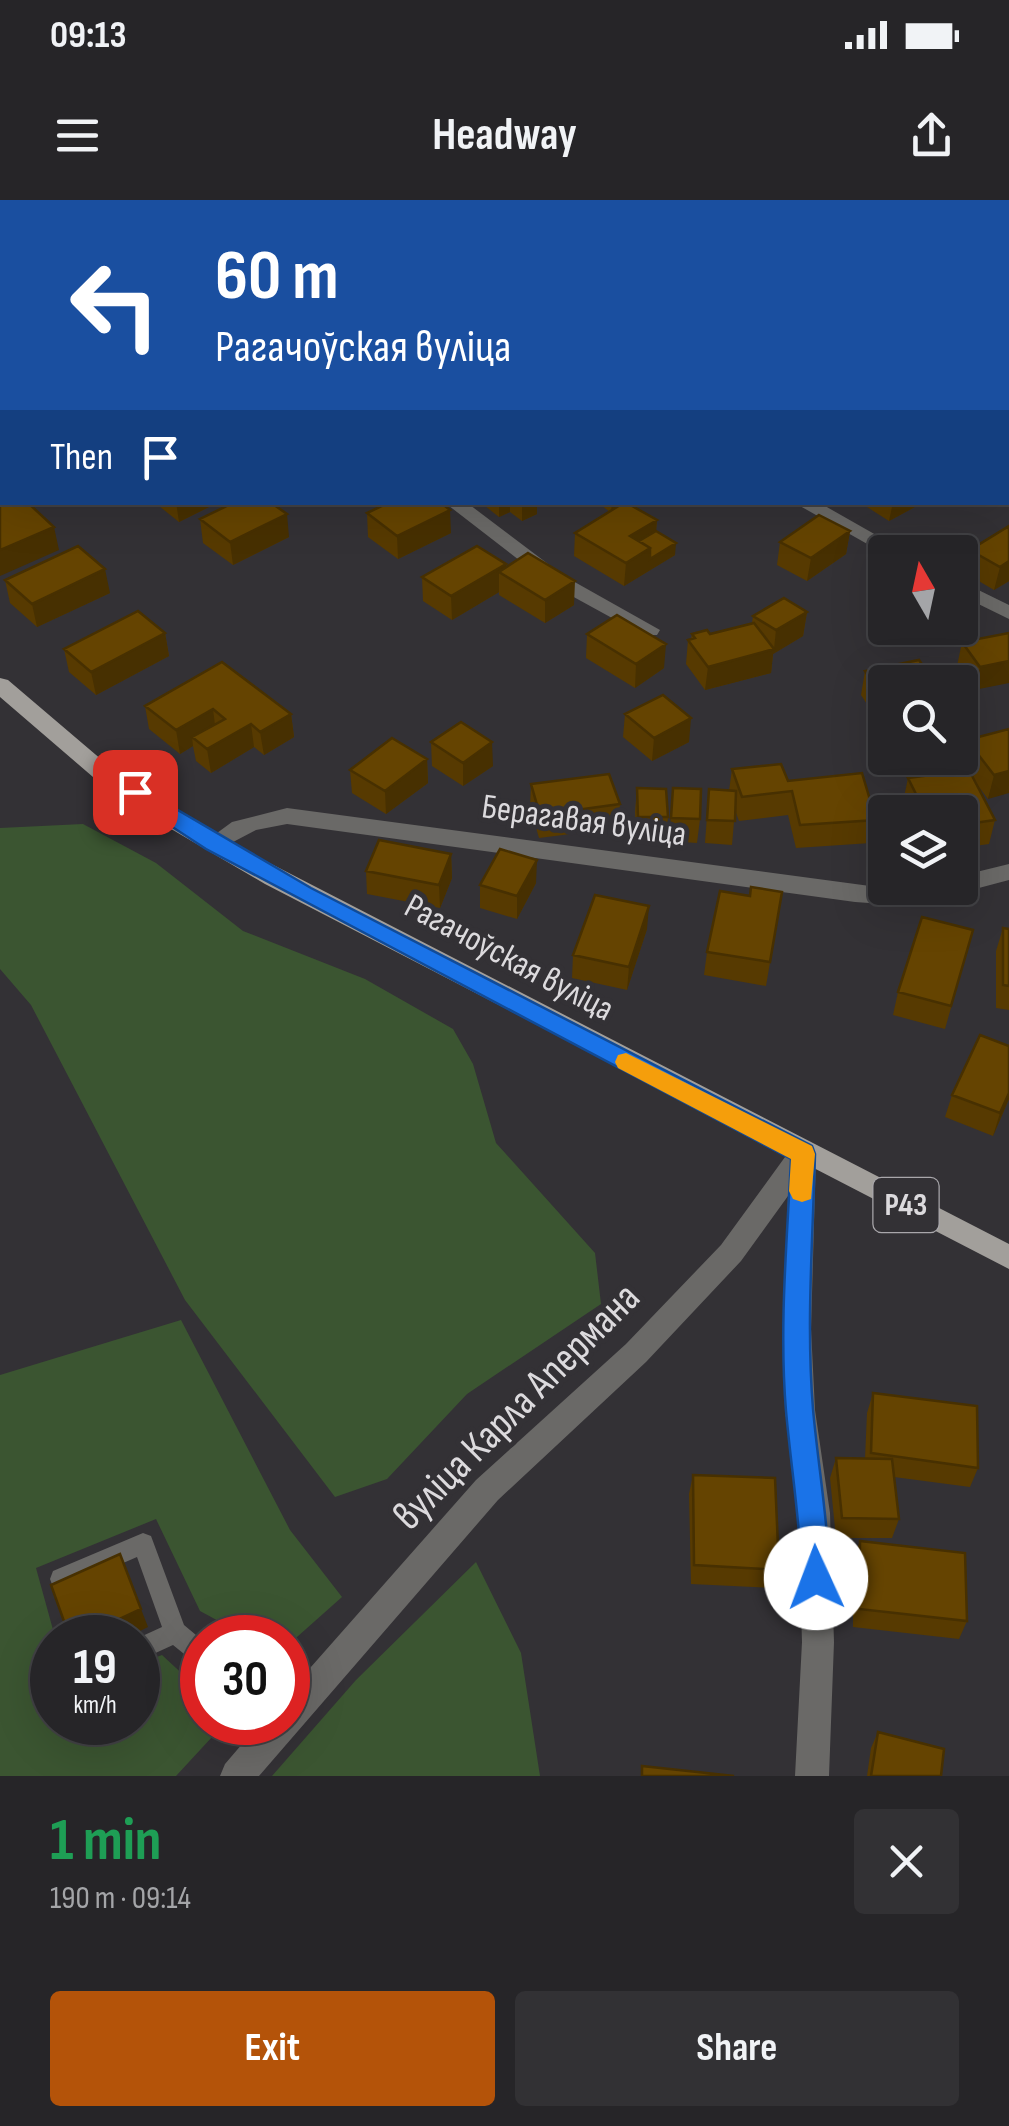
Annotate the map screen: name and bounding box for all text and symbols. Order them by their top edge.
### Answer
text: 09:13 [50,13,127,58]
icon: menu [50,108,105,163]
text: Headway [432,108,577,163]
icon: share [904,108,959,163]
text: 60 m [215,235,339,319]
icon: left [50,240,180,370]
text: Рагачоўская вуліца [215,320,511,375]
icon: arrive [133,430,188,485]
text: Then [50,435,113,480]
north arrow [868,535,978,645]
map controls [868,535,978,905]
button: search [868,665,978,775]
pin [93,750,178,835]
icon: arrive [108,765,163,820]
street label: Берагавая вуліца [479,785,689,857]
button: layers [868,795,978,905]
street label: Рагачоўская вуліца [397,885,621,1031]
road number: Р43 [874,1178,938,1232]
street label: вуліца Карла Апермана [383,1273,651,1541]
position arrow [764,1526,868,1630]
speed limit sign: 30 [180,1615,310,1745]
text: 19 [73,1638,117,1698]
text: km/h [73,1690,117,1721]
text: 1 min [50,1805,162,1877]
button: close [854,1809,959,1914]
text: 190 m · 09:14 [50,1879,191,1918]
button: Exit [50,1991,495,2106]
button: Share [515,1991,959,2106]

